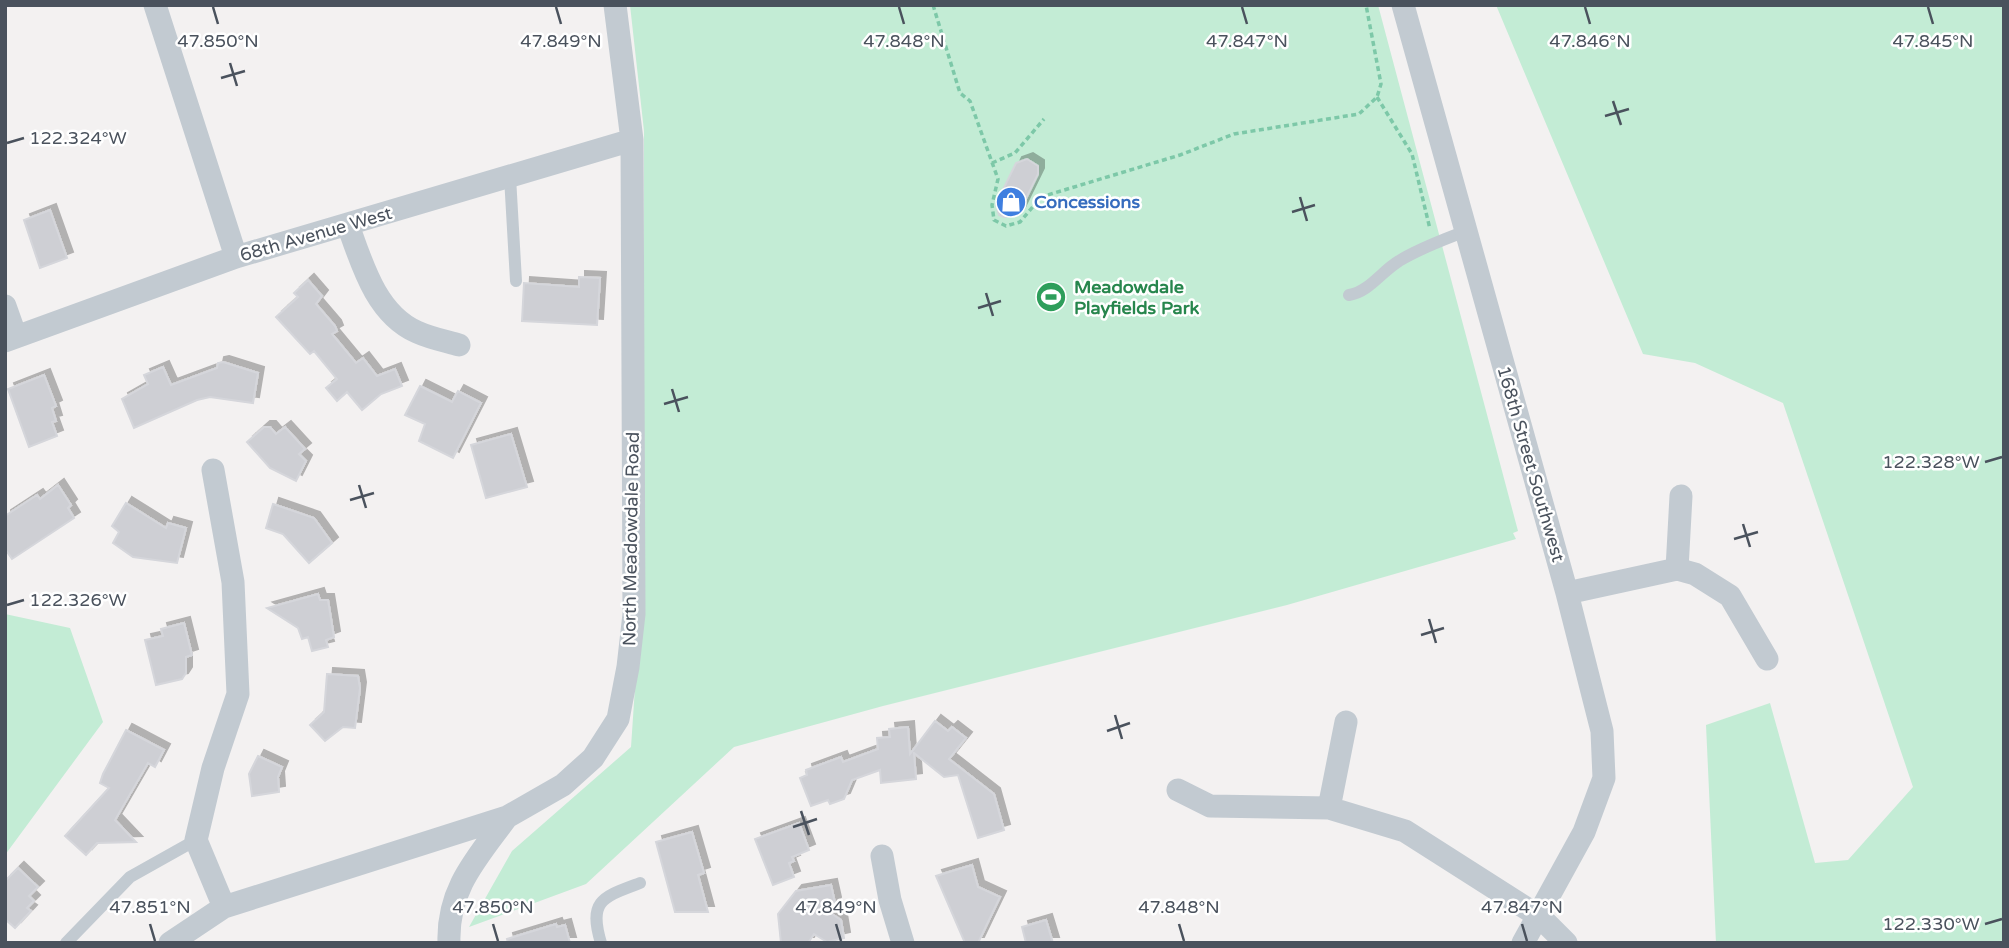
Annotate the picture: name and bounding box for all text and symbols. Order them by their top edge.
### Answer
text: 47.850°N [177,30,259,52]
text: 47.849°N [520,30,602,52]
text: 47.848°N [863,30,945,52]
text: 47.847°N [1206,30,1288,52]
text: 47.846°N [1549,30,1631,52]
text: 47.845°N [1892,30,1974,52]
text: 122.324°W [29,127,127,149]
shop icon: Concessions [994,185,1028,219]
place label: Concessions [1034,191,1141,213]
street label: 68th Avenue West [237,202,395,266]
place label: Meadowdale Playfields Park [1074,276,1200,319]
sports icon: Meadowdale Playfields Park [1034,280,1068,314]
street label: 168th Street Southwest [1492,363,1570,565]
street label: North Meadowdale Road [618,432,644,646]
text: 122.328°W [1882,451,1980,473]
text: 122.326°W [29,589,127,611]
text: 47.851°N [109,896,191,918]
text: 47.850°N [452,896,534,918]
text: 47.849°N [795,896,877,918]
text: 47.848°N [1138,896,1220,918]
text: 47.847°N [1481,896,1563,918]
text: 122.330°W [1882,913,1980,935]

